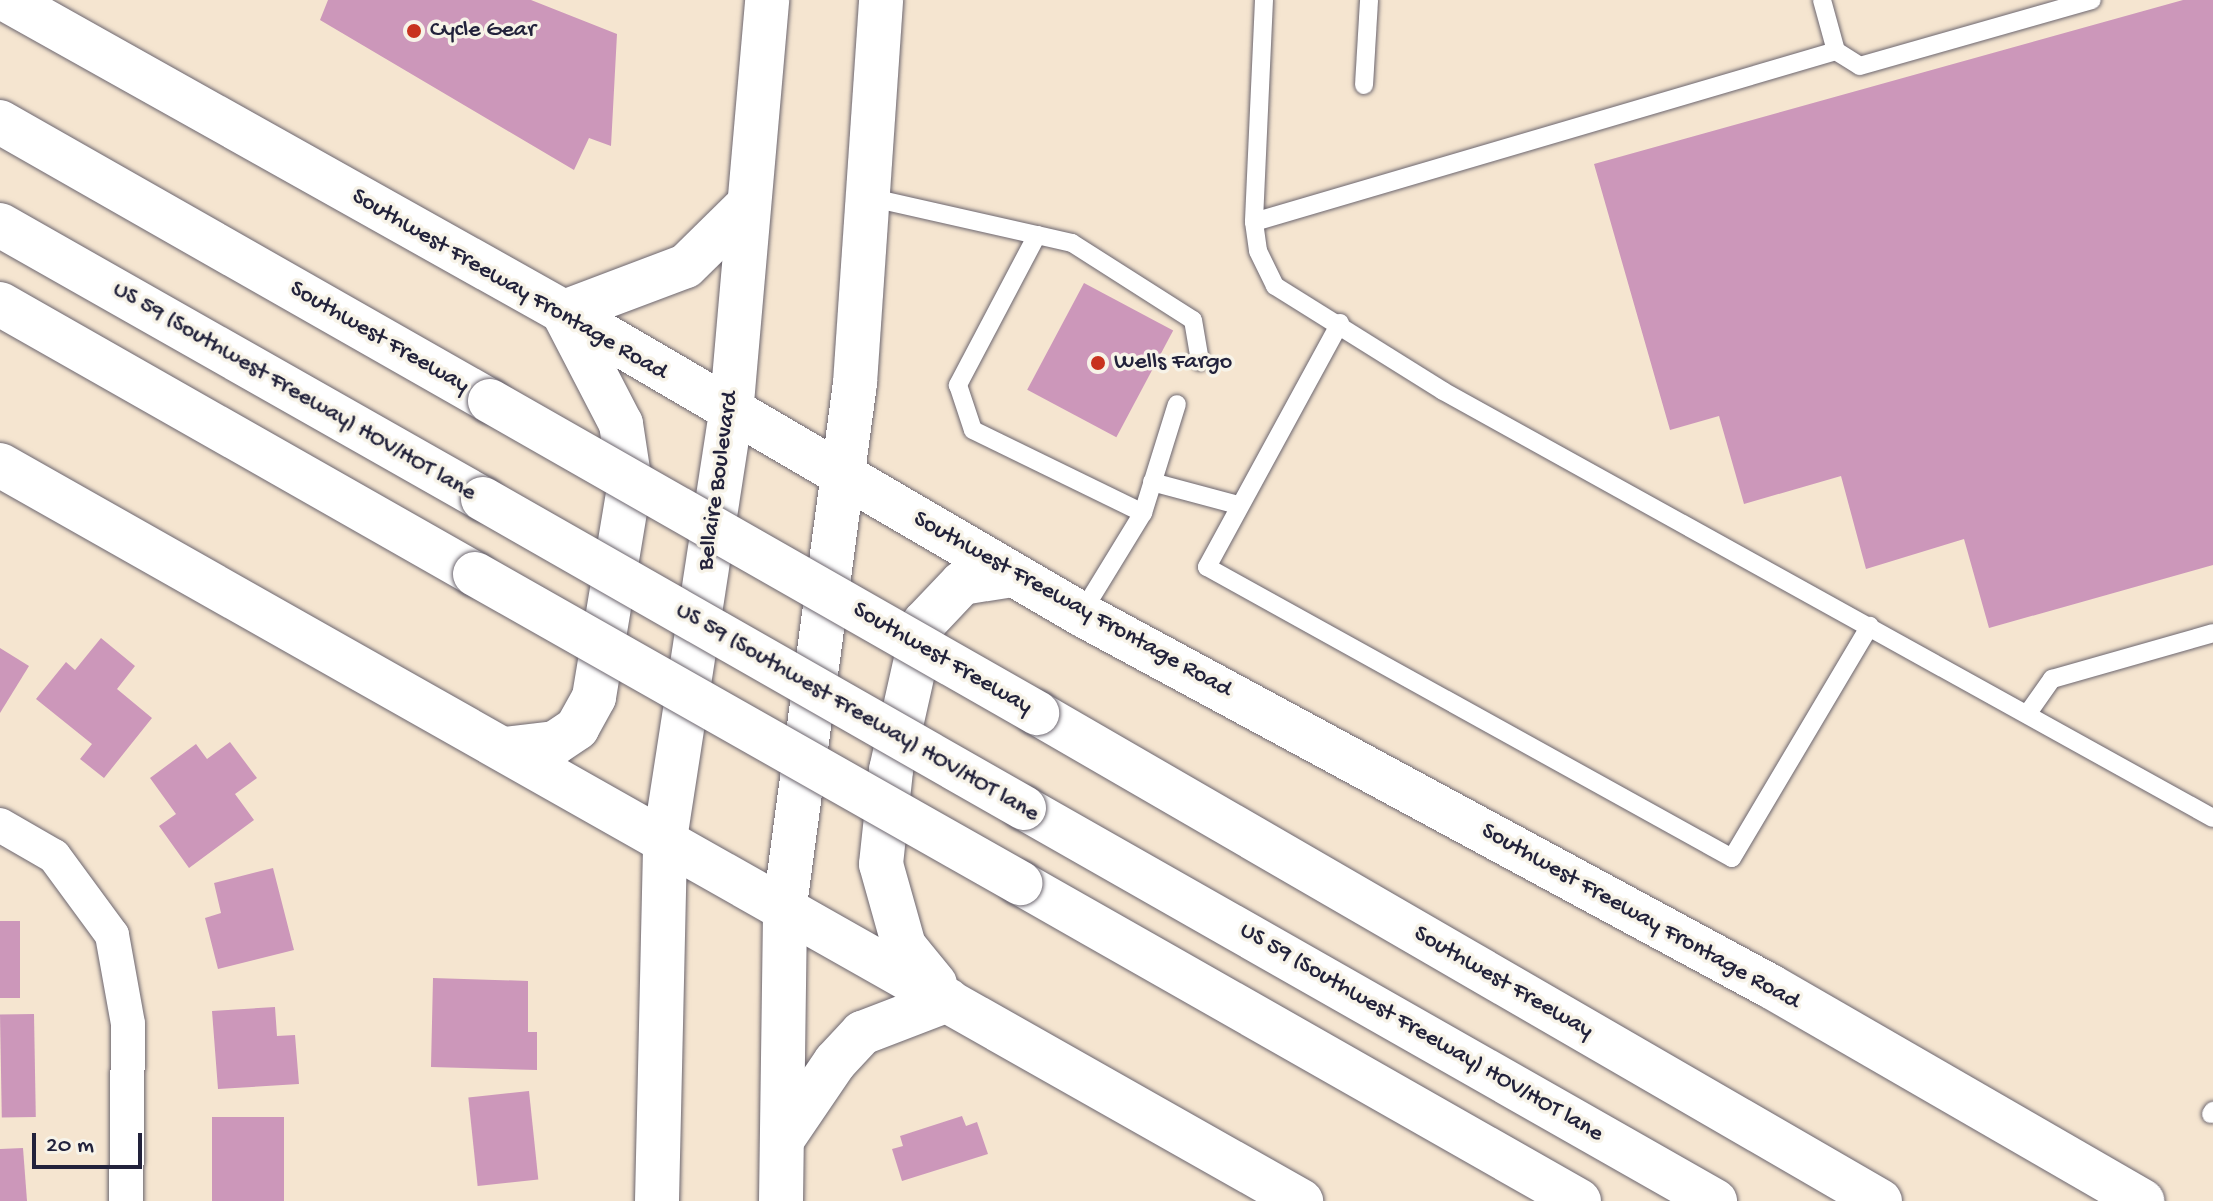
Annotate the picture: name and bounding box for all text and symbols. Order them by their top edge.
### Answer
place label: Cycle Gear [430,17,536,45]
marker: Cycle Gear [405,22,423,40]
street label: Southwest Freeway Frontage Road [346,183,672,387]
street label: Southwest Freeway [284,275,474,401]
street label: US 59 (Southwest Freeway) HOV/HOT lane [107,276,481,508]
place label: Wells Fargo [1114,349,1232,377]
marker: Wells Fargo [1089,354,1107,372]
street label: Bellaire Boulevard [692,390,746,572]
street label: Southwest Freeway Frontage Road [908,505,1236,705]
street label: Southwest Freeway [847,596,1037,722]
street label: US 59 (Southwest Freeway) HOV/HOT lane [670,597,1044,829]
street label: Southwest Freeway Frontage Road [1476,817,1804,1017]
street label: US 59 (Southwest Freeway) HOV/HOT lane [1234,917,1608,1149]
street label: Southwest Freeway [1408,920,1598,1046]
scale bar [36,1117,146,1167]
text: 20 m [46,1132,94,1161]

